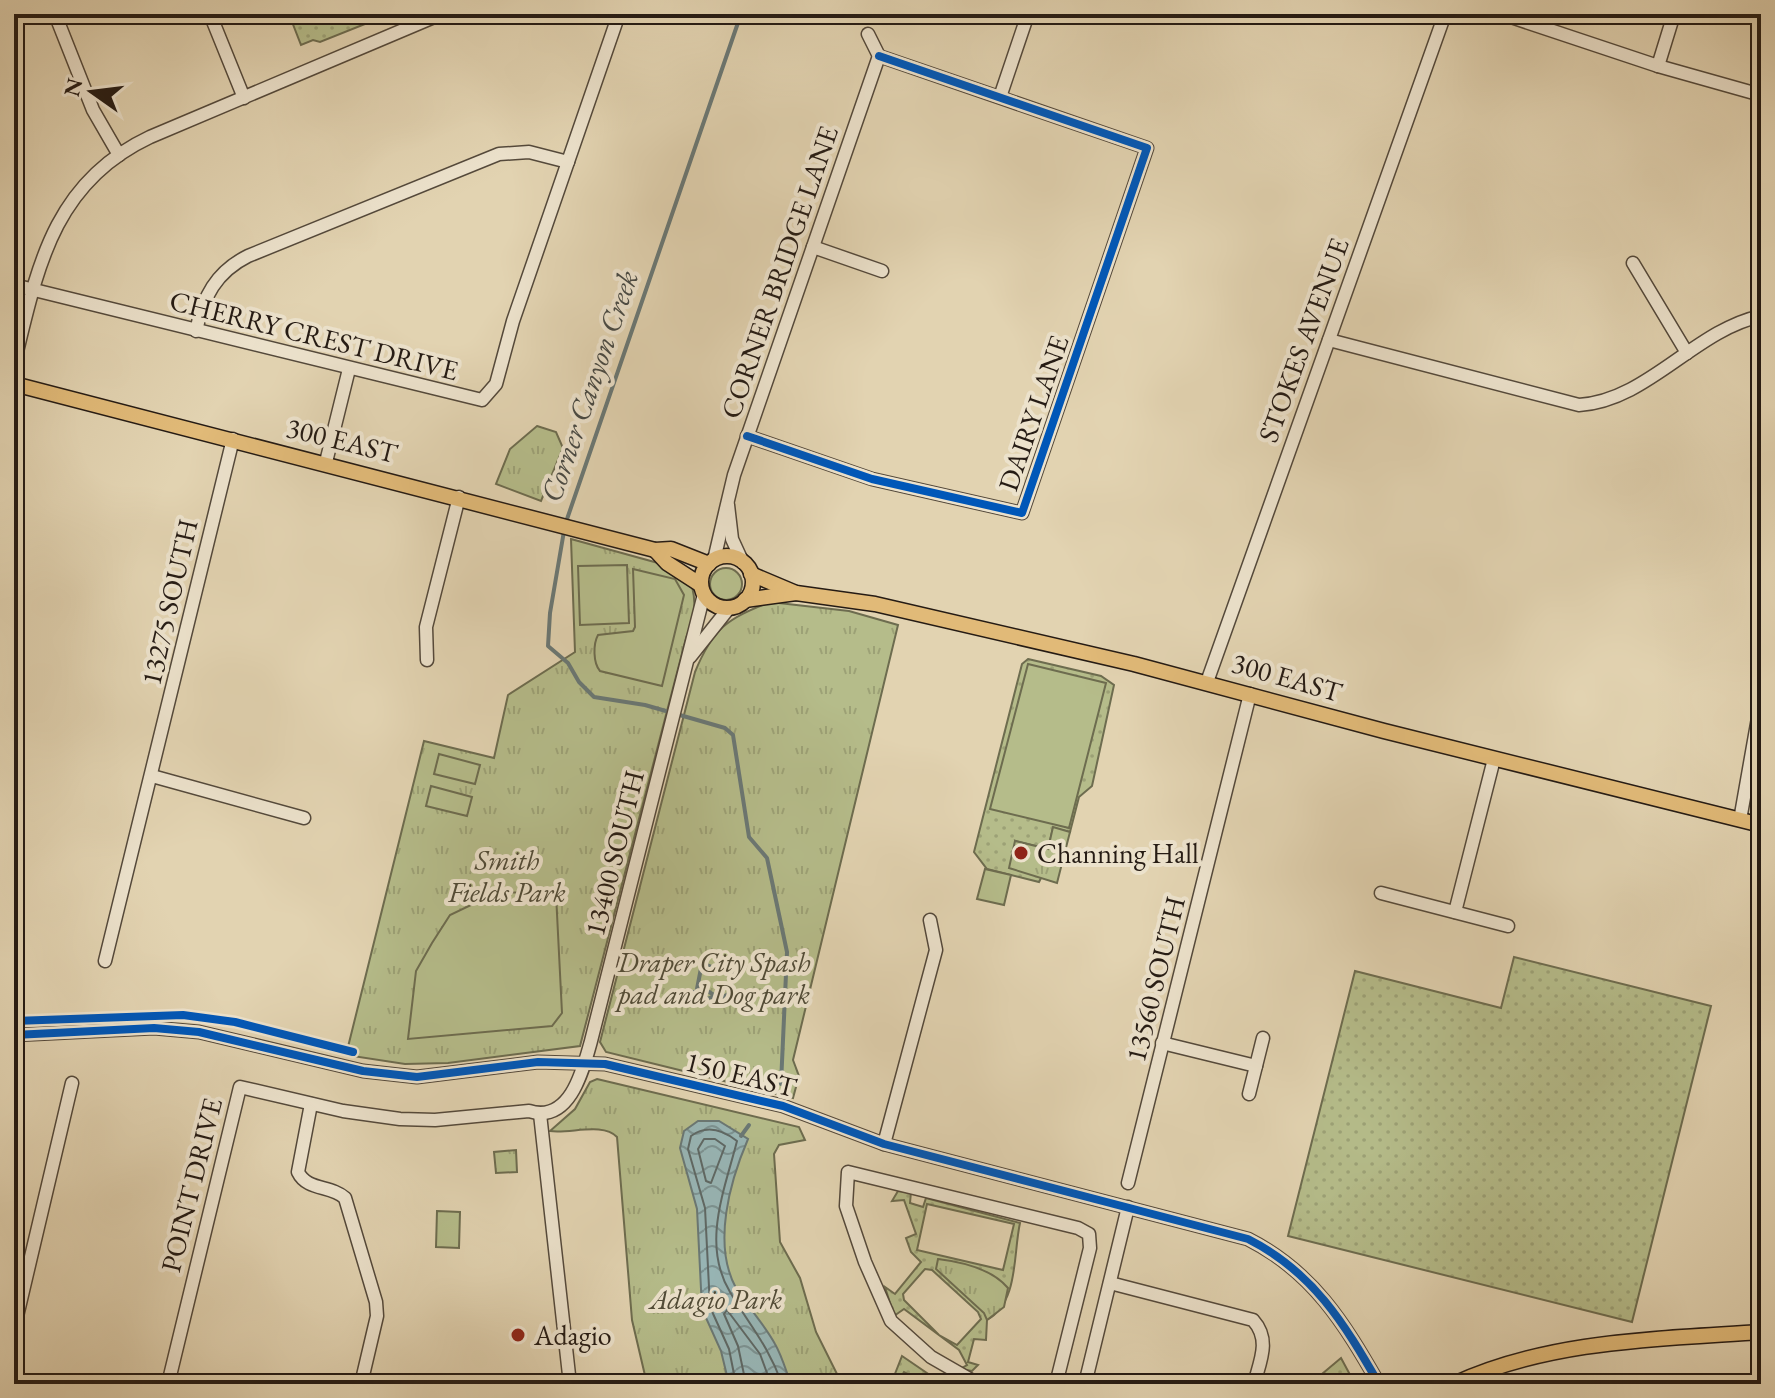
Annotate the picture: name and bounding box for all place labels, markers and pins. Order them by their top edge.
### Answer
place label: Channing Hall [1037,835,1199,871]
marker: Channing Hall [1012,844,1030,862]
place label: Adagio [533,1317,612,1353]
marker: Adagio [509,1326,527,1344]

